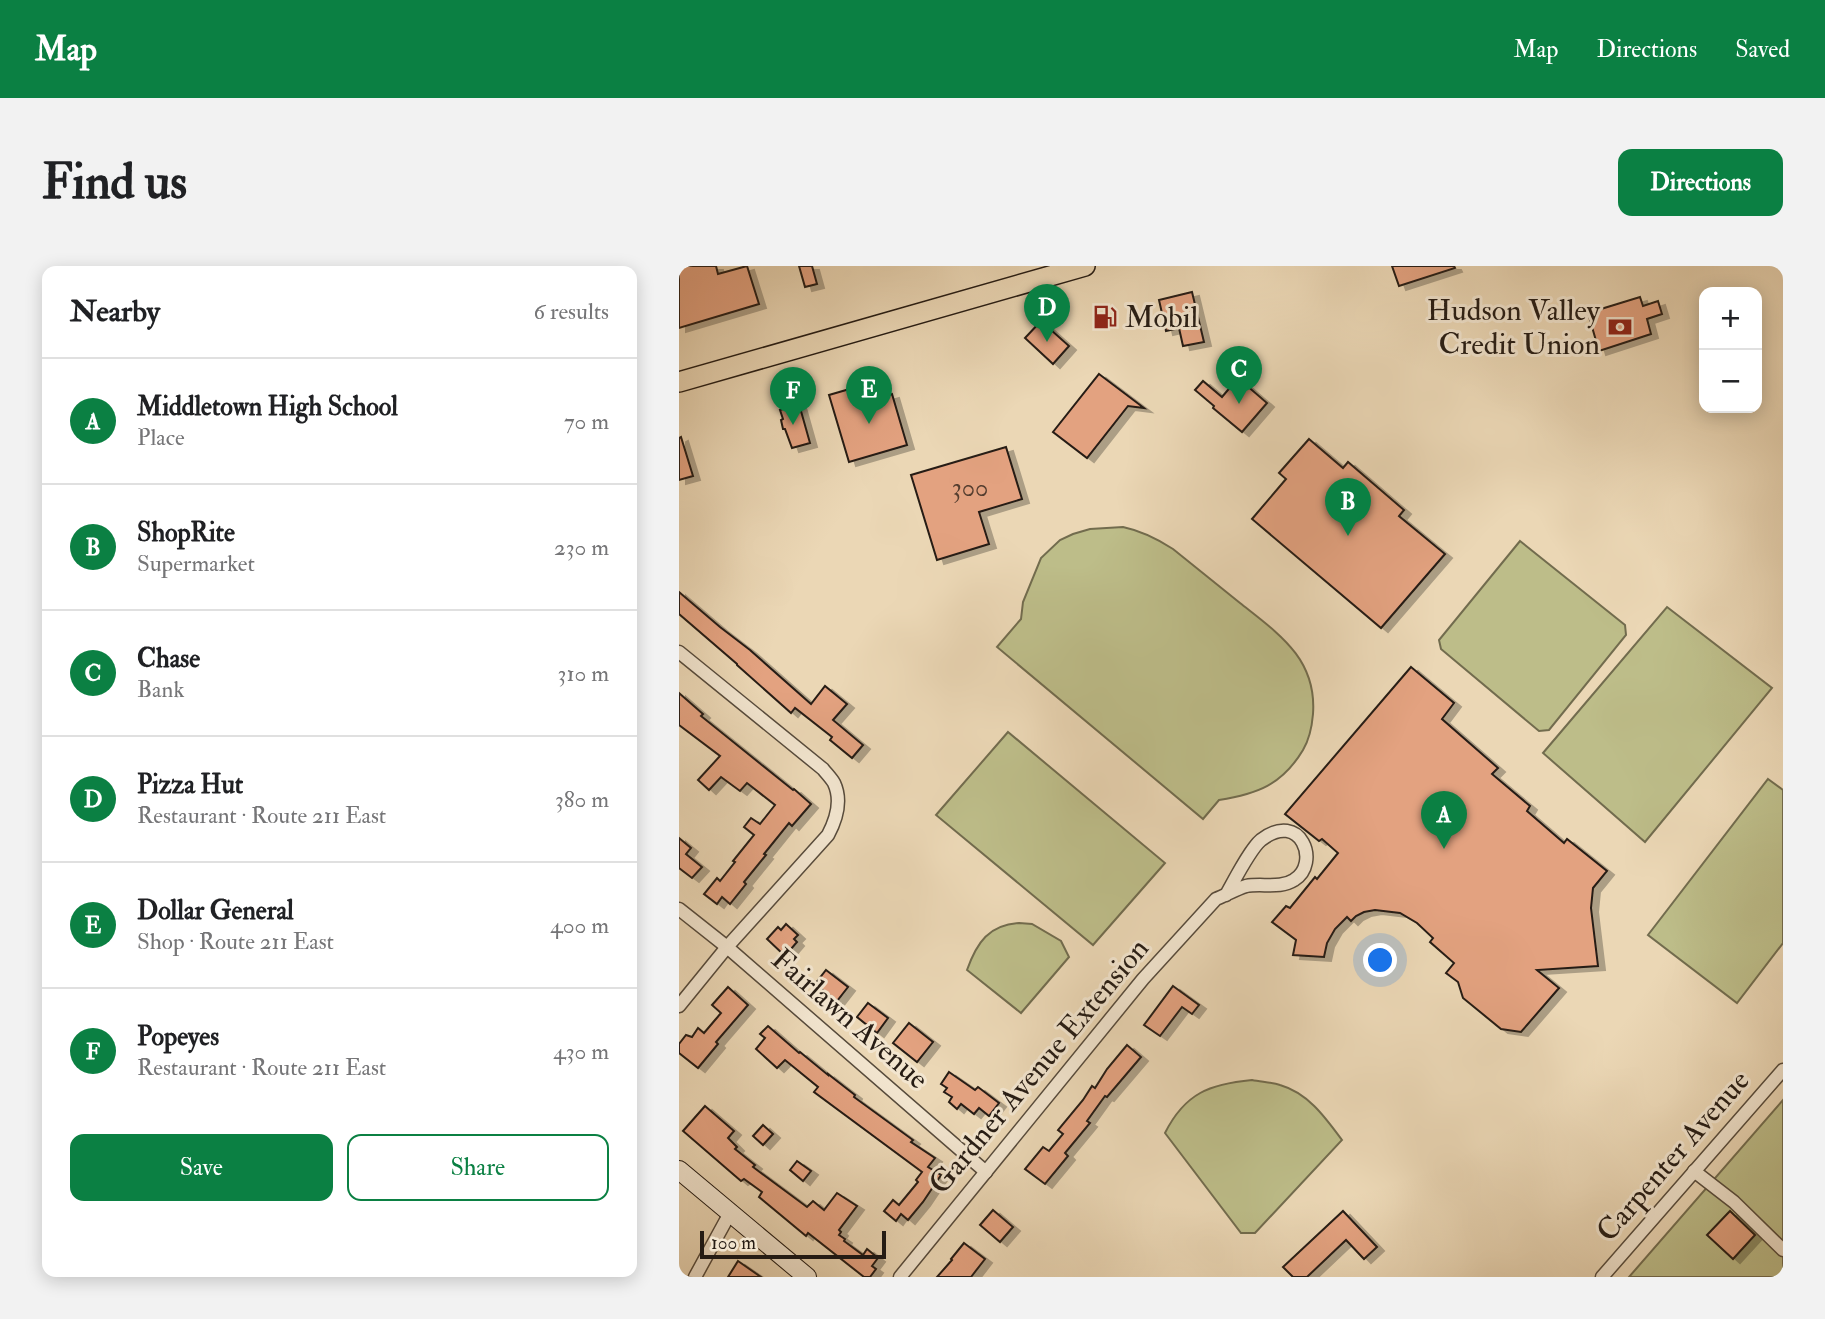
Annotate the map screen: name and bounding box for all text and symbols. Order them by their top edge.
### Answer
text: Map [35,29,97,70]
text: Map [1513,34,1558,65]
text: Directions [1596,34,1697,65]
text: Saved [1735,34,1790,65]
button: Directions [1618,149,1783,216]
text: Find us [42,152,187,213]
pin: D [1024,284,1070,342]
map controls [1699,287,1762,413]
button: + [1699,287,1762,350]
place label: Hudson Valley Credit Union [1427,292,1601,363]
text: Nearby [70,293,160,330]
text: 6 results [534,297,609,326]
place label: Mobil [1125,299,1198,336]
fuel station icon: Mobil [1091,303,1119,331]
bank icon: Hudson Valley Credit Union [1606,313,1634,341]
pin: C [1216,346,1262,404]
button: − [1699,350,1762,413]
pin: E [846,366,892,424]
pin: F [770,367,816,425]
text: Middletown High School [137,391,398,423]
text: A [86,407,100,436]
text: 70 m [564,407,609,436]
text: Place [137,423,185,452]
house number: 300 [952,472,988,504]
pin: B [1325,478,1371,536]
text: ShopRite [137,517,235,549]
text: B [85,533,101,562]
text: 230 m [554,533,609,562]
text: Supermarket [137,549,255,578]
text: Chase [137,643,200,675]
text: C [85,659,101,688]
text: 310 m [558,659,609,688]
text: Bank [137,675,184,704]
text: Pizza Hut [137,769,243,801]
text: D [84,785,102,814]
text: 380 m [555,785,609,814]
pin: A [1421,791,1467,849]
text: Restaurant · Route 211 East [137,801,386,830]
text: Dollar General [137,895,294,927]
text: E [85,911,101,940]
text: 400 m [550,911,609,940]
text: Shop · Route 211 East [137,927,334,956]
street label: Gardner Avenue Extension [921,931,1157,1201]
street label: Fairlawn Avenue [764,941,936,1097]
your location [1363,943,1397,977]
text: Popeyes [137,1021,219,1053]
text: F [86,1037,100,1066]
text: 430 m [553,1037,609,1066]
text: Restaurant · Route 211 East [137,1053,386,1082]
street label: Carpenter Avenue [1589,1063,1757,1249]
button: Save [70,1134,333,1201]
button: Share [347,1134,609,1201]
scale bar [700,1228,885,1260]
text: 100 m [711,1231,756,1255]

